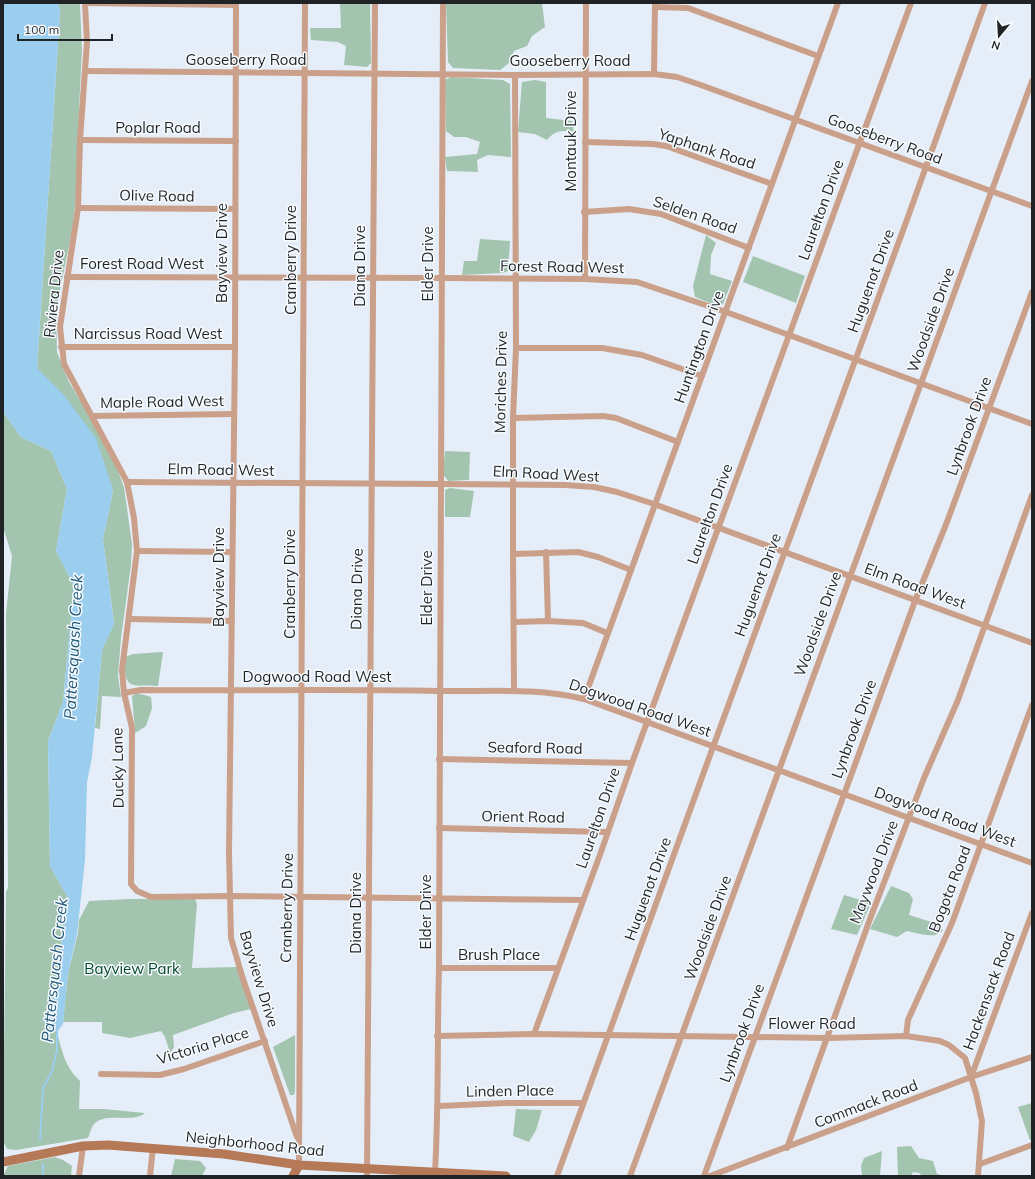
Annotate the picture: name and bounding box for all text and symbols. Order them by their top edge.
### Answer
scale bar [18,16,112,42]
north arrow [979,16,1019,56]
text: 100 m [24,22,59,37]
text: N [990,38,1002,53]
street label: Gooseberry Road [186,50,306,69]
street label: Gooseberry Road [510,51,630,70]
street label: Montauk Drive [561,90,580,192]
street label: Gooseberry Road [825,109,945,168]
street label: Poplar Road [115,118,201,137]
street label: Yaphank Road [655,124,758,173]
street label: Laurelton Drive [794,157,848,263]
street label: Olive Road [119,185,195,206]
street label: Selden Road [651,191,740,238]
street label: Bayview Drive [212,203,231,303]
street label: Cranberry Drive [281,205,300,315]
street label: Diana Drive [350,225,369,307]
street label: Elder Drive [418,226,437,302]
street label: Huguenot Drive [843,227,898,335]
street label: Riviera Drive [39,249,68,339]
street label: Forest Road West [80,254,204,273]
street label: Forest Road West [500,256,624,277]
street label: Woodside Drive [903,265,958,375]
street label: Huntington Drive [669,288,728,406]
street label: Narcissus Road West [74,324,222,343]
street label: Moriches Drive [490,331,511,433]
street label: Lynbrook Drive [942,374,995,478]
street label: Maple Road West [100,391,224,412]
street label: Elm Road West [167,459,275,480]
street label: Elm Road West [492,461,600,486]
street label: Laurelton Drive [683,461,737,567]
street label: Bayview Drive [209,527,228,627]
street label: Cranberry Drive [280,529,299,639]
street label: Huguenot Drive [730,531,785,639]
street label: Diana Drive [346,548,367,630]
street label: Elder Drive [417,550,436,626]
street label: Elm Road West [862,558,969,613]
street label: Woodside Drive [790,569,845,679]
water label: Pattersquash Creek [59,573,87,720]
street label: Dogwood Road West [242,667,392,686]
street label: Dogwood Road West [567,674,714,741]
street label: Lynbrook Drive [827,677,880,781]
street label: Ducky Lane [107,727,128,809]
street label: Seaford Road [487,737,583,758]
street label: Laurelton Drive [571,765,624,871]
street label: Dogwood Road West [872,782,1018,851]
street label: Orient Road [481,806,565,827]
street label: Maywood Drive [845,817,902,926]
street label: Huguenot Drive [620,835,675,943]
street label: Bogota Road [924,843,975,935]
street label: Cranberry Drive [276,853,297,963]
street label: Diana Drive [346,872,365,954]
street label: Woodside Drive [680,873,735,983]
street label: Elder Drive [416,874,435,950]
water label: Pattersquash Creek [36,896,72,1043]
street label: Bayview Drive [236,928,283,1029]
street label: Hackensack Road [958,929,1019,1053]
street label: Brush Place [458,945,540,964]
park label: Bayview Park [84,959,180,978]
street label: Lynbrook Drive [715,981,768,1085]
street label: Flower Road [768,1014,856,1033]
street label: Victoria Place [155,1023,251,1068]
street label: Commack Road [811,1075,920,1132]
street label: Linden Place [466,1080,554,1101]
street label: Neighborhood Road [185,1127,325,1160]

